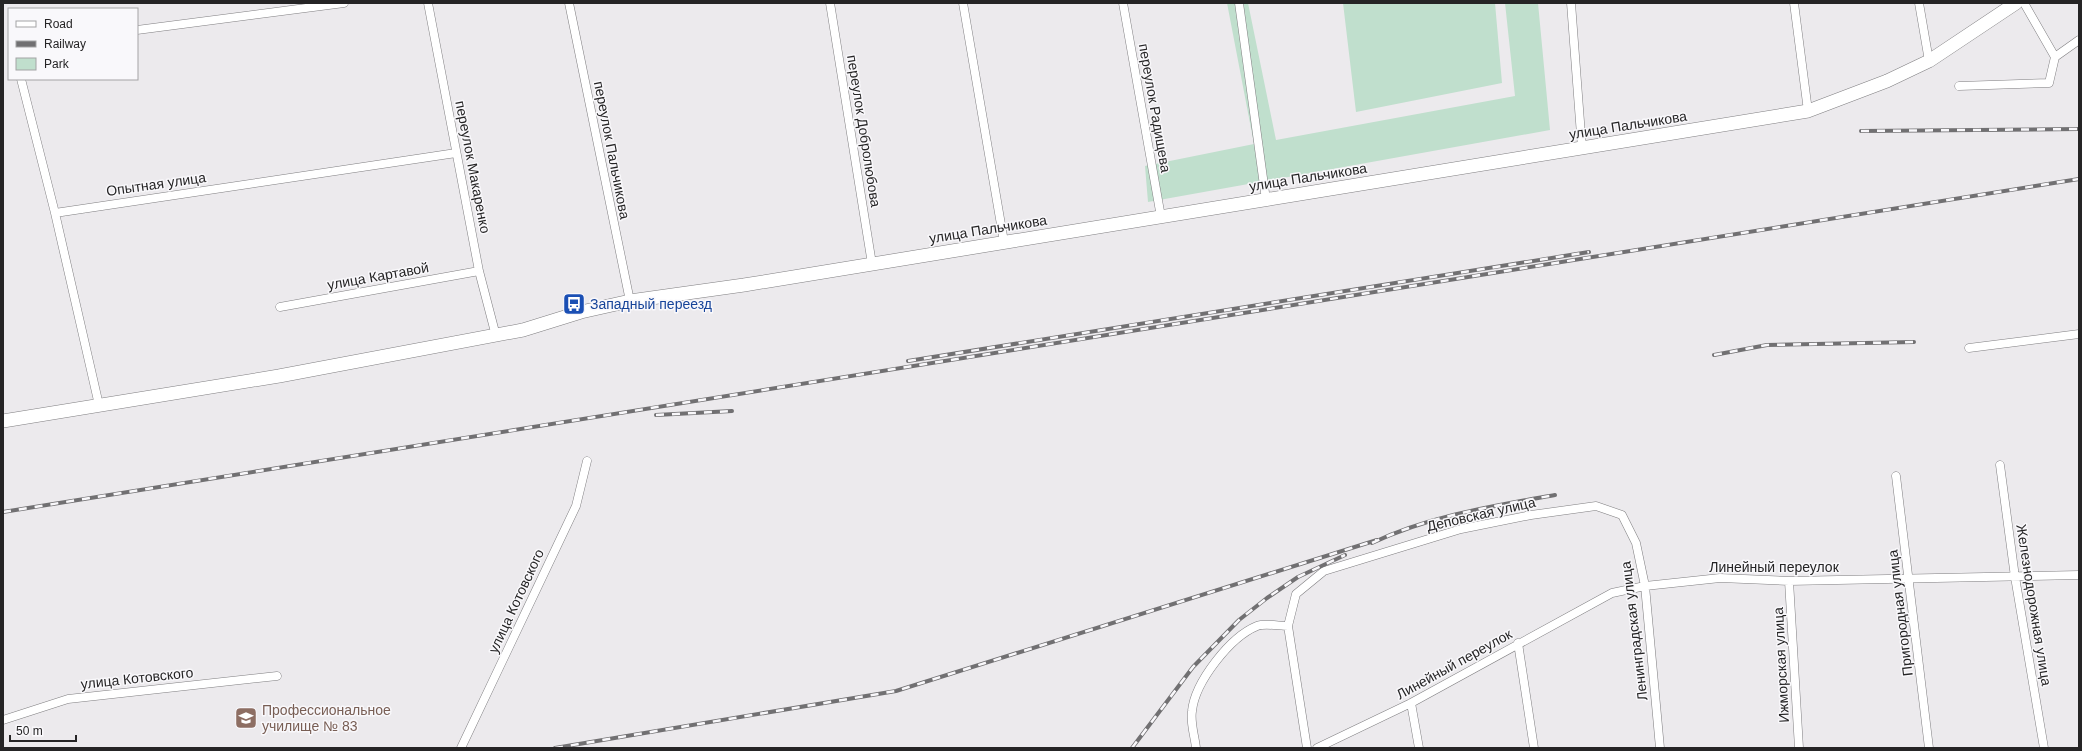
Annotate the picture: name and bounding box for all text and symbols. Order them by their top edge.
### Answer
legend [8,8,138,80]
text: Road [44,17,73,31]
text: Railway [44,37,86,51]
street label: переулок Радищева [1136,42,1174,174]
street label: переулок Добролюбова [844,54,884,208]
text: Park [44,57,70,71]
street label: переулок Пальчикова [591,80,633,221]
street label: переулок Макаренко [452,99,494,235]
street label: улица Пальчикова [1568,108,1688,142]
street label: улица Пальчикова [1248,160,1368,194]
street label: Опытная улица [105,169,207,199]
street label: улица Пальчикова [928,212,1048,246]
street label: улица Картавой [326,259,430,293]
bus stop icon: Западный переезд [561,291,587,317]
place label: Западный переезд [590,296,712,312]
street label: Деповская улица [1425,494,1537,534]
street label: Железнодорожная улица [2013,523,2055,687]
street label: улица Котовского [485,546,547,656]
street label: Пригородная улица [1884,549,1916,677]
street label: Линейный переулок [1709,559,1840,575]
street label: Ленинградская улица [1617,560,1650,702]
street label: Ижморская улица [1770,607,1792,723]
street label: Линейный переулок [1393,625,1515,702]
street label: улица Котовского [80,664,194,692]
place label: Профессиональное училище № 83 [262,702,391,734]
school or university icon: Профессиональное училище № 83 [233,705,259,731]
scale bar [10,717,76,743]
text: 50 m [16,724,43,738]

